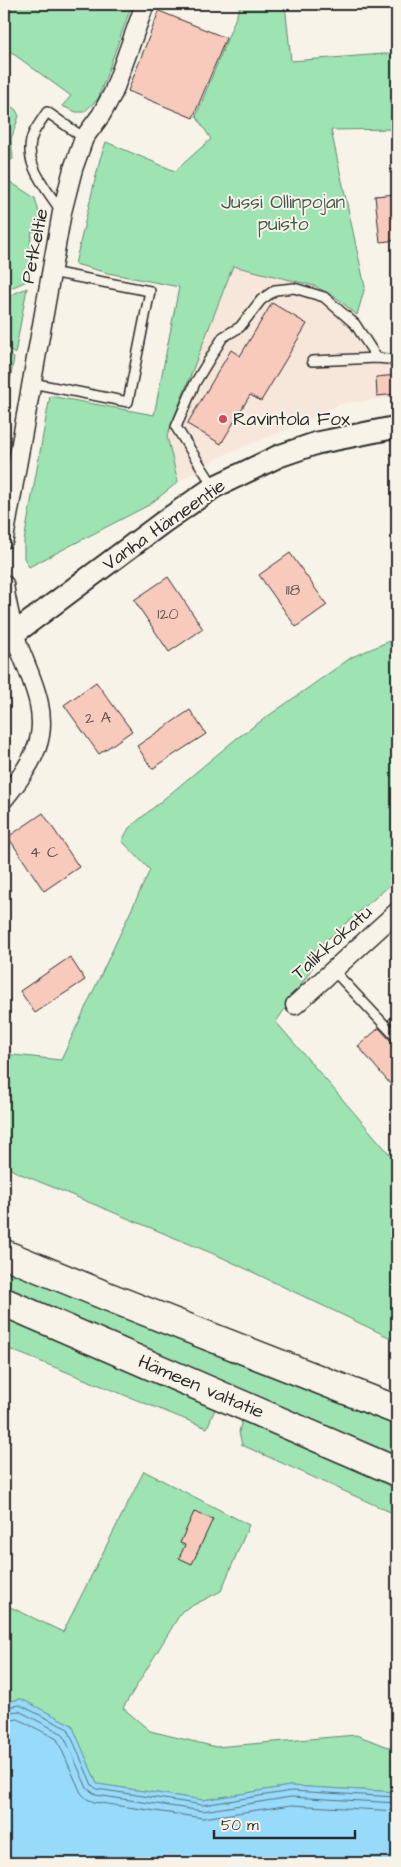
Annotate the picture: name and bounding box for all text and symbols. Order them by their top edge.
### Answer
park label: Jussi Ollinpojan puisto [221,189,345,238]
street label: Petkeltie [15,206,55,286]
place label: Ravintola Fox [233,406,350,433]
marker: Ravintola Fox [217,413,229,425]
street label: Vanha Hämeentie [97,472,231,578]
house number: 118 [286,579,300,601]
house number: 120 [157,603,179,625]
house number: 2 A [85,707,111,729]
house number: 4 C [30,841,58,863]
street label: Talikkokatu [286,899,378,987]
street label: Hämeen valtatie [134,1348,268,1426]
scale bar [214,1807,355,1839]
text: 50 m [221,1815,259,1836]

